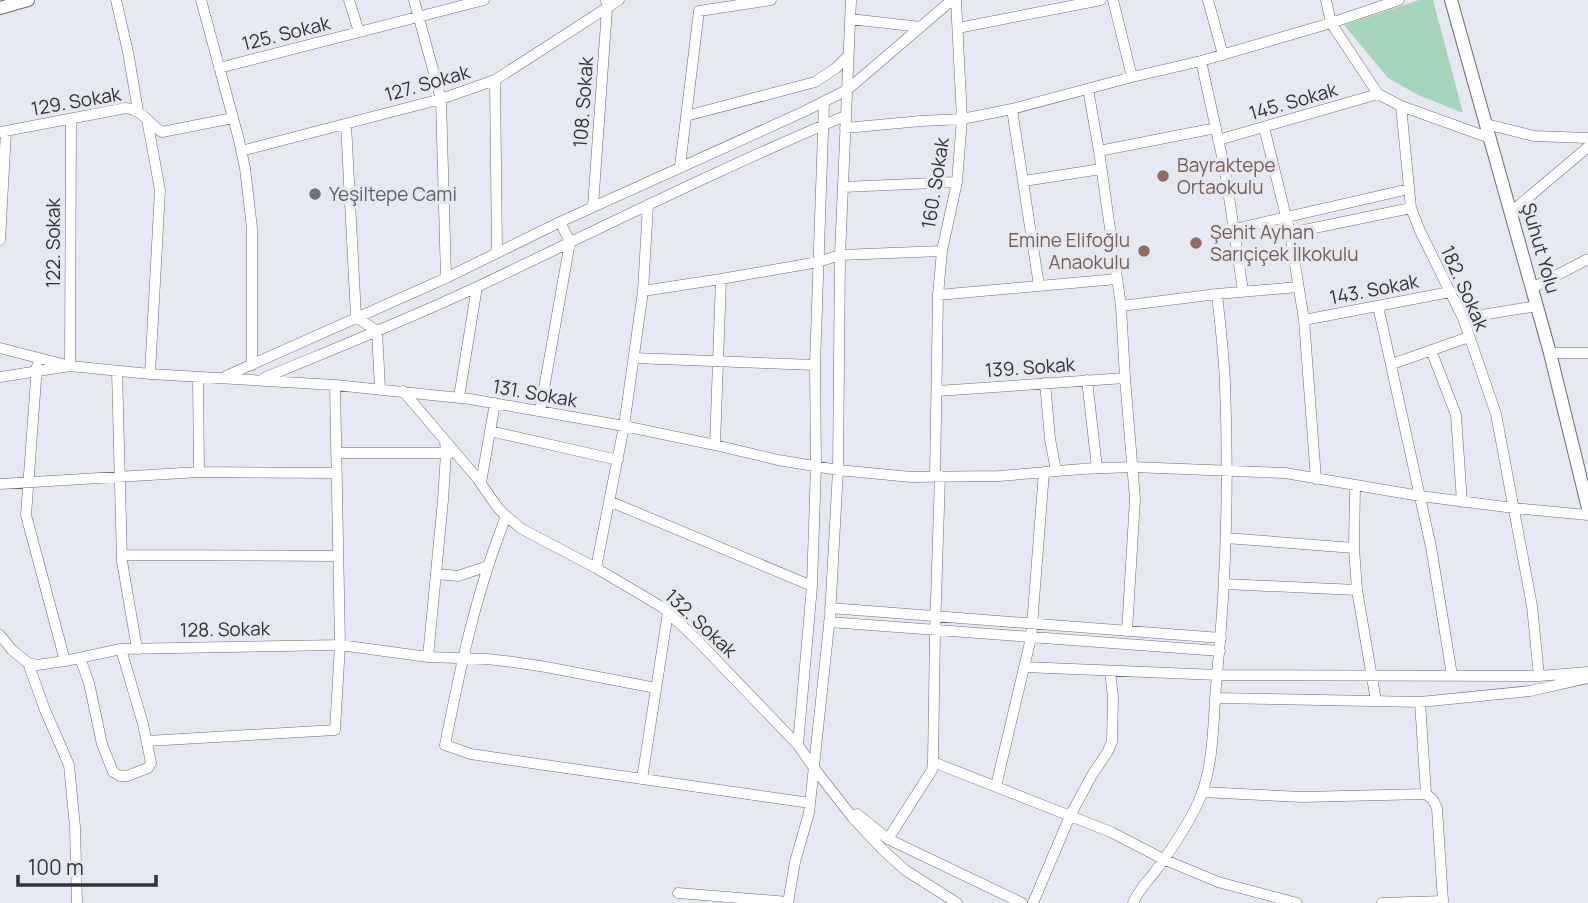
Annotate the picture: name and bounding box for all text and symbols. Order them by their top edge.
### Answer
street label: 125. Sokak [239,9,333,57]
street label: 108. Sokak [567,55,599,148]
street label: 127. Sokak [381,58,473,108]
street label: 145. Sokak [1246,76,1341,126]
street label: 129. Sokak [29,80,123,122]
street label: 160. Sokak [915,135,955,230]
place label: Bayraktepe Ortaokulu [1177,152,1276,200]
marker: Bayraktepe Ortaokulu [1155,168,1171,184]
place label: Yeşiltepe Cami [329,181,457,207]
marker: Yeşiltepe Cami [307,186,323,202]
street label: 122. Sokak [40,197,66,288]
street label: Şuhut Yolu [1516,200,1566,296]
place label: Şehit Ayhan Sarıçiçek İlkokulu [1210,219,1359,267]
place label: Emine Elifoğlu Anaokulu [1008,227,1130,275]
marker: Şehit Ayhan Sarıçiçek İlkokulu [1188,235,1204,251]
street label: 182. Sokak [1435,241,1495,335]
marker: Emine Elifoğlu Anaokulu [1136,243,1152,259]
street label: 143. Sokak [1327,268,1421,310]
street label: 139. Sokak [984,351,1077,383]
street label: 131. Sokak [491,373,580,413]
street label: 132. Sokak [659,583,743,663]
street label: 128. Sokak [180,615,271,643]
scale bar [18,844,156,888]
text: 100 m [28,853,84,881]

